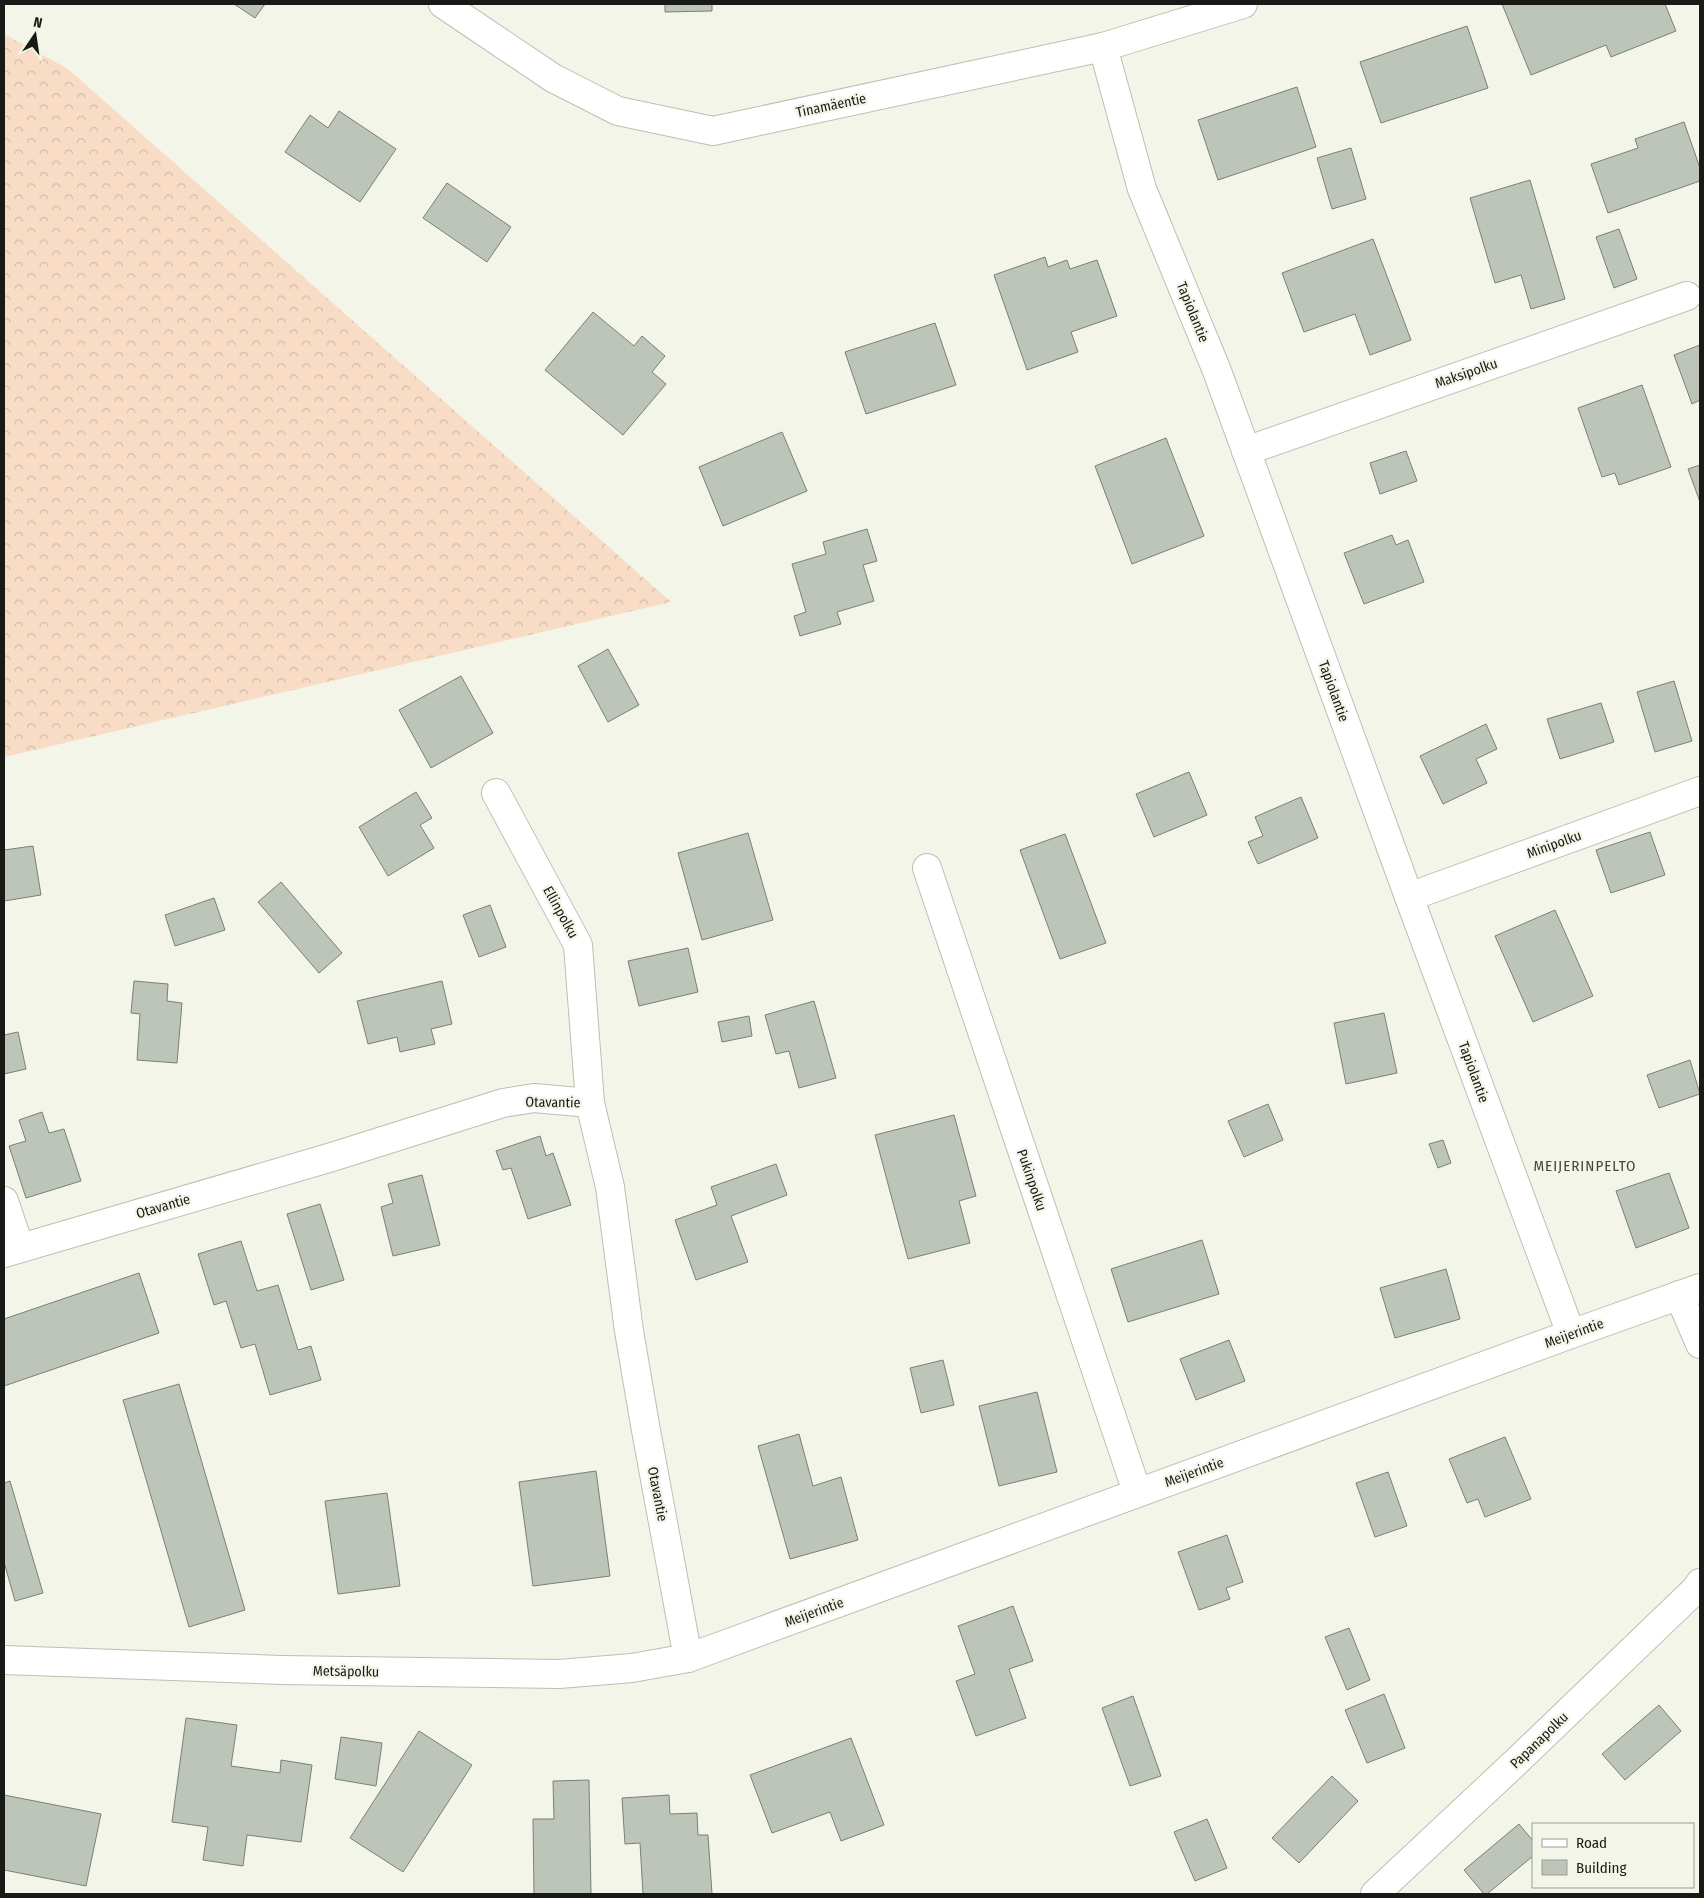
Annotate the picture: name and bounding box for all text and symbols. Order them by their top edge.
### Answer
north arrow [10,10,60,60]
text: N [32,14,44,32]
street label: Tinamäentie [795,90,868,121]
street label: Tapiolantie [1173,279,1212,345]
street label: Maksipolku [1433,355,1500,392]
street label: Tapiolantie [1315,658,1352,724]
street label: Minipolku [1525,827,1584,862]
street label: Ellinpolku [539,883,582,941]
street label: Tapiolantie [1455,1039,1492,1105]
street label: Otavantie [525,1094,581,1111]
street label: Pukinpolku [1013,1147,1050,1213]
district label: MEIJERINPELTO [1533,1157,1637,1175]
street label: Otavantie [134,1191,192,1222]
street label: Meijerintie [1542,1315,1606,1352]
street label: Meijerintie [1162,1454,1226,1491]
street label: Otavantie [644,1465,671,1523]
street label: Meijerintie [782,1594,846,1631]
street label: Metsäpolku [313,1662,379,1681]
street label: Papanapolku [1507,1708,1572,1772]
legend [1532,1823,1694,1888]
text: Road [1576,1834,1607,1852]
text: Building [1576,1859,1627,1877]

